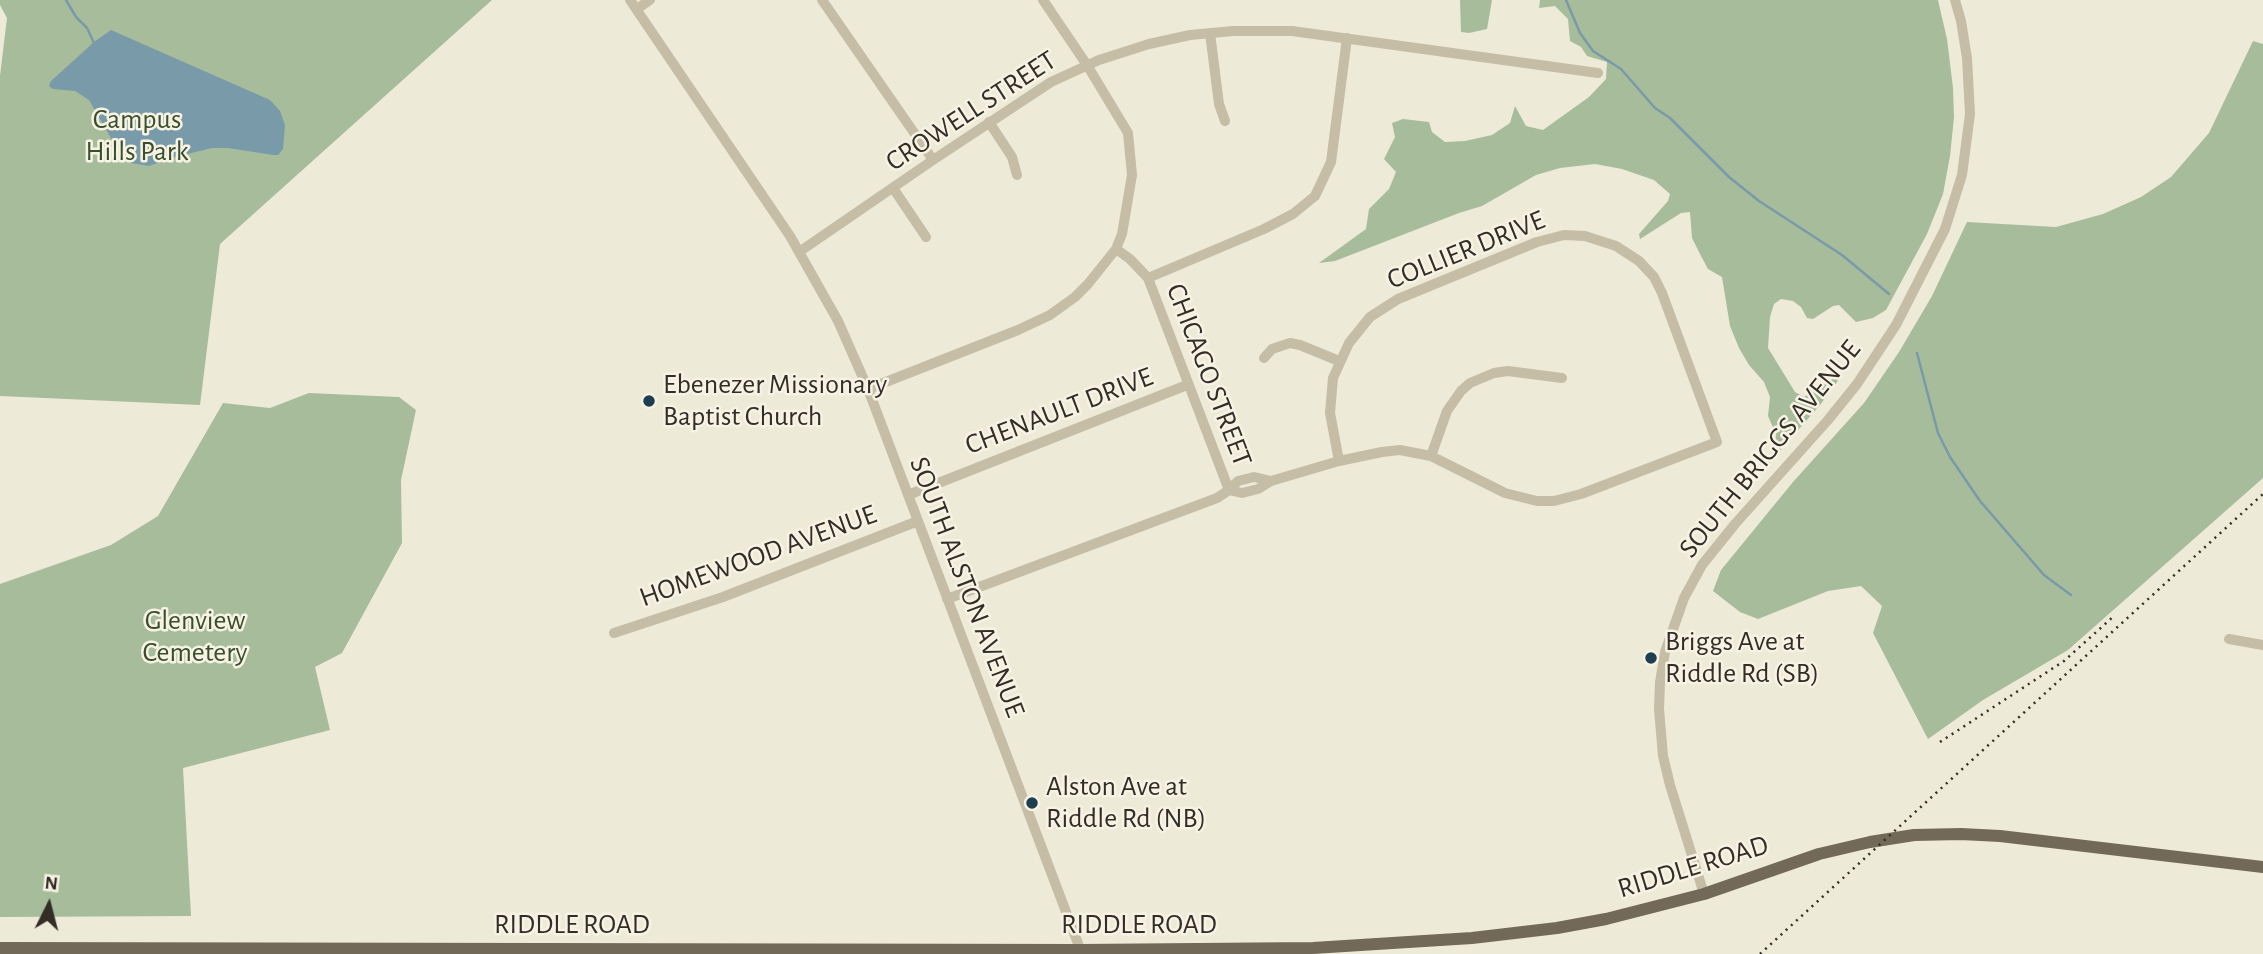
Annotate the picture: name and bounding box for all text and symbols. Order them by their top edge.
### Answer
street label: CROWELL STREET [880,43,1062,179]
park label: Campus Hills Park [85,103,189,169]
street label: COLLIER DRIVE [1382,203,1550,297]
street label: CHICAGO STREET [1159,279,1259,471]
street label: SOUTH BRIGGS AVENUE [1672,333,1868,565]
street label: CHENAULT DRIVE [960,360,1158,462]
place label: Ebenezer Missionary Baptist Church [663,368,887,434]
marker: Ebenezer Missionary Baptist Church [641,393,657,409]
street label: SOUTH ALSTON AVENUE [902,452,1032,722]
street label: HOMEWOOD AVENUE [635,497,881,615]
park label: Glenview Cemetery [143,604,247,670]
place label: Briggs Ave at Riddle Rd (SB) [1665,625,1819,691]
marker: Briggs Ave at Riddle Rd (SB) [1643,650,1659,666]
place label: Alston Ave at Riddle Rd (NB) [1046,770,1206,836]
marker: Alston Ave at Riddle Rd (NB) [1024,795,1040,811]
street label: RIDDLE ROAD [1614,828,1772,906]
north arrow [14,870,84,940]
text: N [44,873,59,894]
street label: RIDDLE ROAD [494,908,650,942]
street label: RIDDLE ROAD [1061,908,1217,942]

